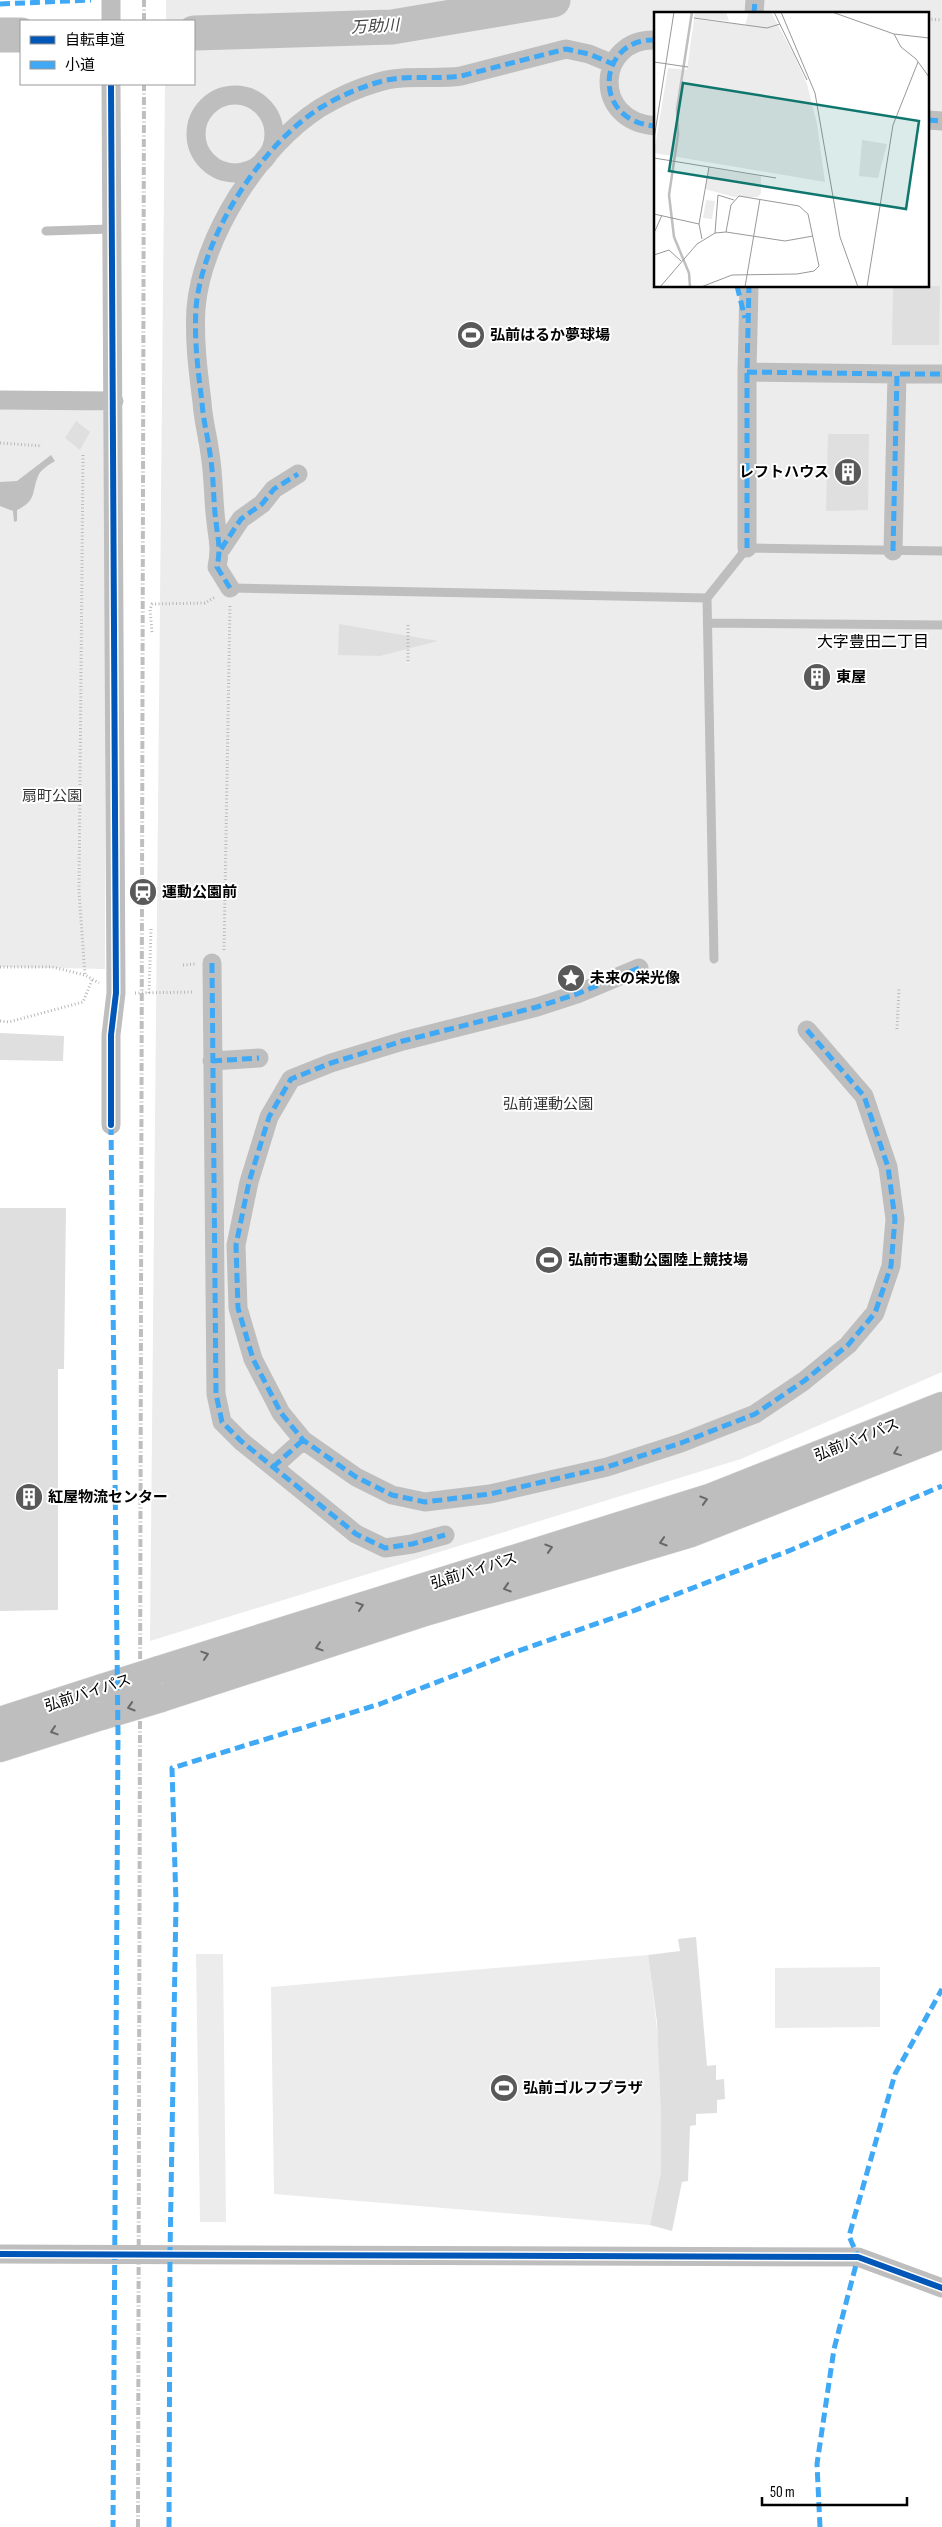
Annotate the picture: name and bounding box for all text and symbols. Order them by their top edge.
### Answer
inset map [654,12,930,288]
water label: 万助川 [351,16,401,38]
legend [20,20,195,85]
text: 自転車道 [65,31,125,50]
text: 小道 [65,56,95,75]
sports icon: 弘前はるか夢球場 [456,320,486,350]
place label: 弘前はるか夢球場 [490,326,610,345]
building icon: レフトハウス [833,457,863,487]
place label: レフトハウス [739,463,829,482]
district label: 大字豊田二丁目 [817,633,929,652]
building icon: 東屋 [802,662,832,692]
place label: 東屋 [836,668,866,687]
park label: 扇町公園 [22,787,82,806]
station icon: 運動公園前 [128,877,158,907]
place label: 運動公園前 [162,883,237,902]
place icon: 未来の栄光像 [556,963,586,993]
place label: 未来の栄光像 [590,969,680,988]
park label: 弘前運動公園 [503,1095,593,1114]
sports icon: 弘前市運動公園陸上競技場 [534,1245,564,1275]
place label: 弘前市運動公園陸上競技場 [568,1251,748,1270]
street label: 弘前バイパス [812,1414,902,1466]
one-way arrow [893,1446,902,1457]
building icon: 紅屋物流センター [14,1482,44,1512]
place label: 紅屋物流センター [48,1488,168,1507]
one-way arrow [699,1495,707,1505]
one-way arrow [660,1536,668,1546]
one-way arrow [544,1543,552,1553]
street label: 弘前バイパス [428,1549,520,1593]
one-way arrow [504,1582,512,1592]
one-way arrow [355,1602,364,1612]
one-way arrow [315,1641,324,1651]
one-way arrow [200,1651,209,1661]
street label: 弘前バイパス [42,1670,134,1716]
one-way arrow [127,1701,135,1711]
one-way arrow [50,1725,59,1735]
sports icon: 弘前ゴルフプラザ [489,2073,519,2103]
place label: 弘前ゴルフプラザ [523,2079,643,2098]
scale bar [762,2474,907,2506]
text: 50 m [770,2483,795,2502]

